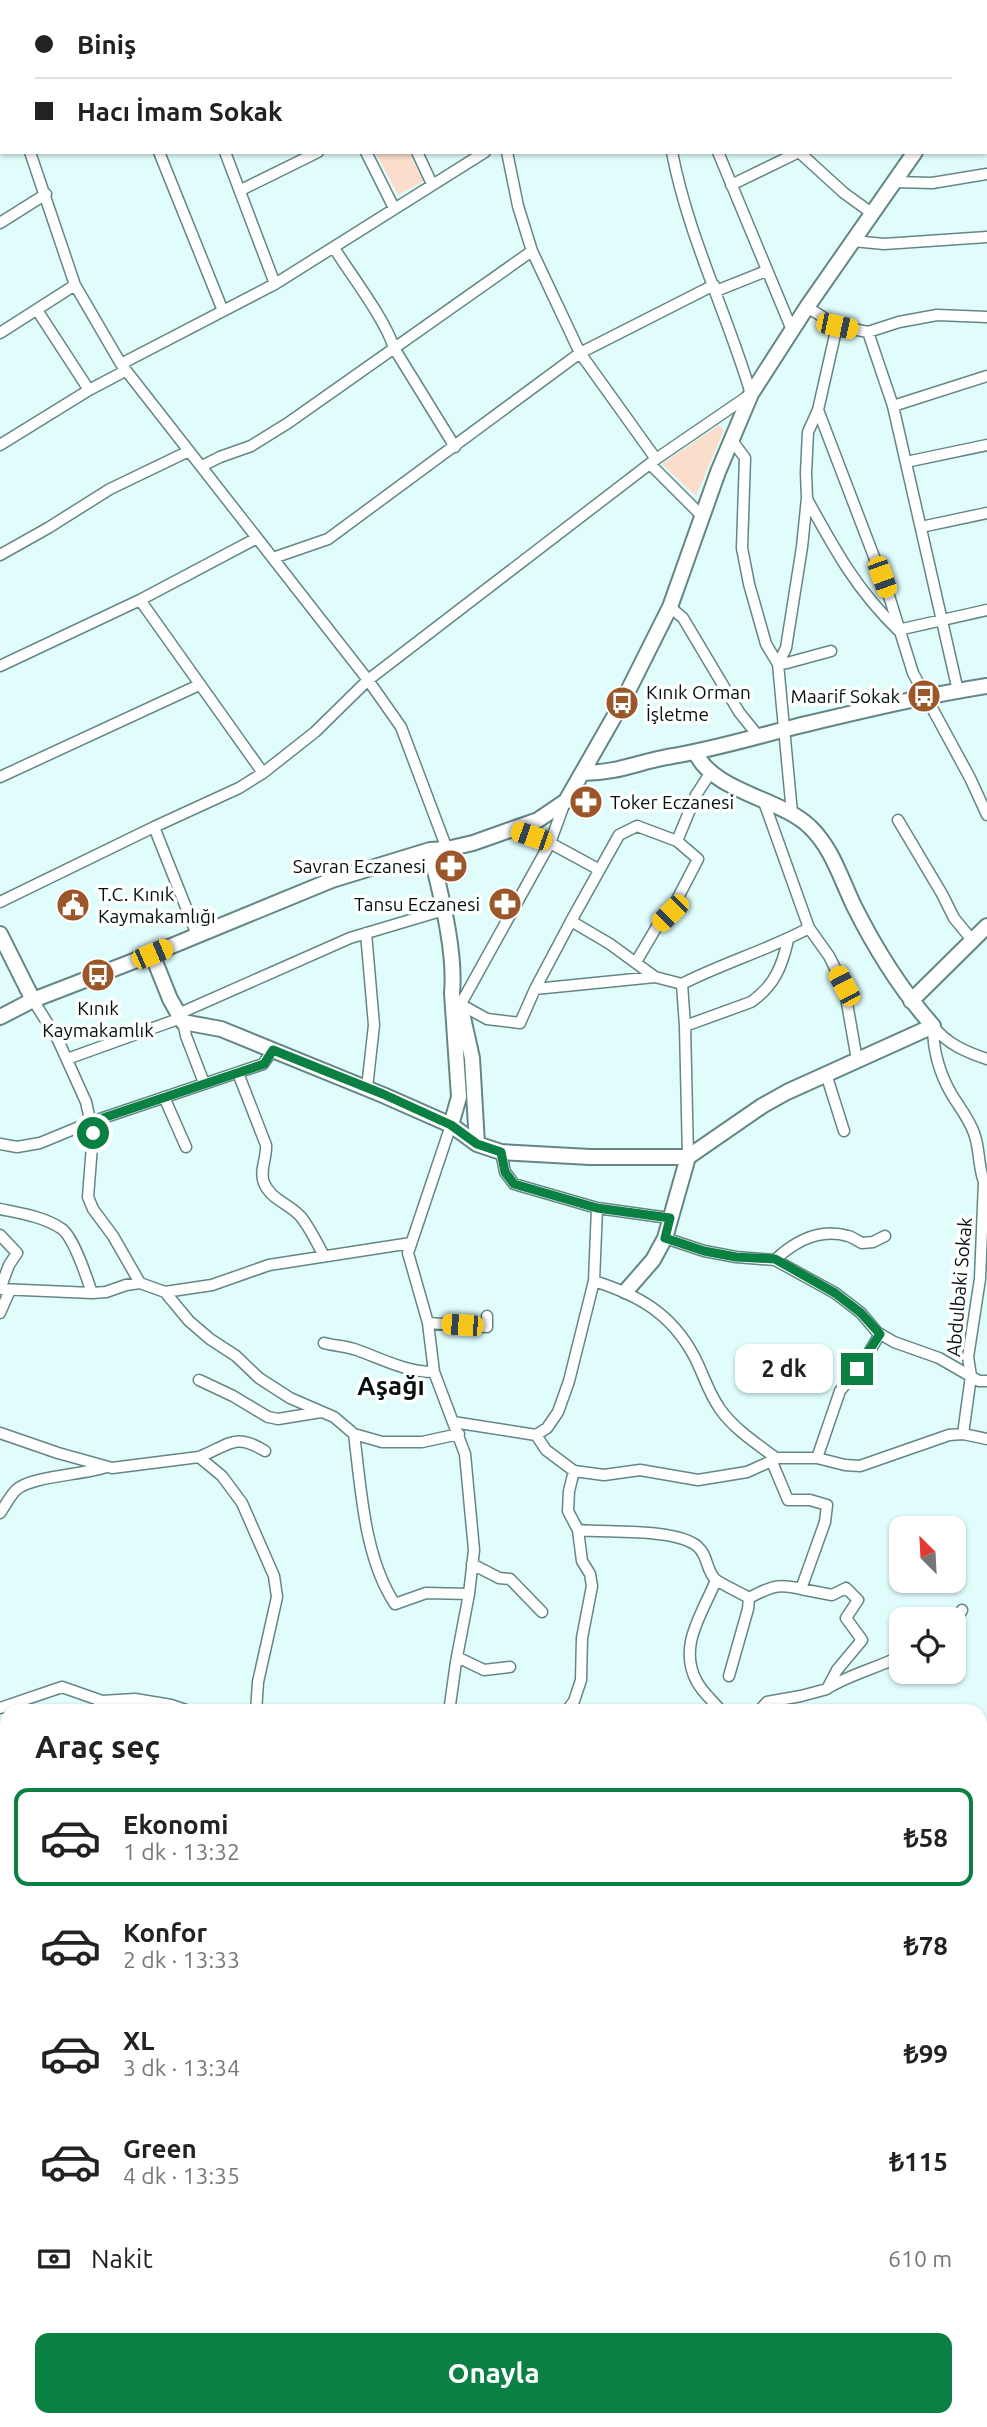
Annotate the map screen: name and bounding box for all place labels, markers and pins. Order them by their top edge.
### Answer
bus stop icon: Maarif Sokak [905,677,943,715]
place label: Kınık Orman İşletme [646,681,751,725]
bus stop icon: Kınık Orman İşletme [603,684,641,722]
place label: Maarif Sokak [791,685,900,707]
pharmacy icon: Toker Eczanesi [567,783,605,821]
place label: Toker Eczanesi [610,791,734,813]
pharmacy icon: Savran Eczanesi [432,847,470,885]
place label: Savran Eczanesi [293,855,426,877]
place label: T.C. Kınık Kaymakamlığı [98,883,216,927]
pharmacy icon: Tansu Eczanesi [486,885,524,923]
public building icon: T.C. Kınık Kaymakamlığı [54,886,92,924]
place label: Tansu Eczanesi [354,893,480,915]
bus stop icon: Kınık Kaymakamlık [79,956,117,994]
place label: Kınık Kaymakamlık [42,997,154,1041]

